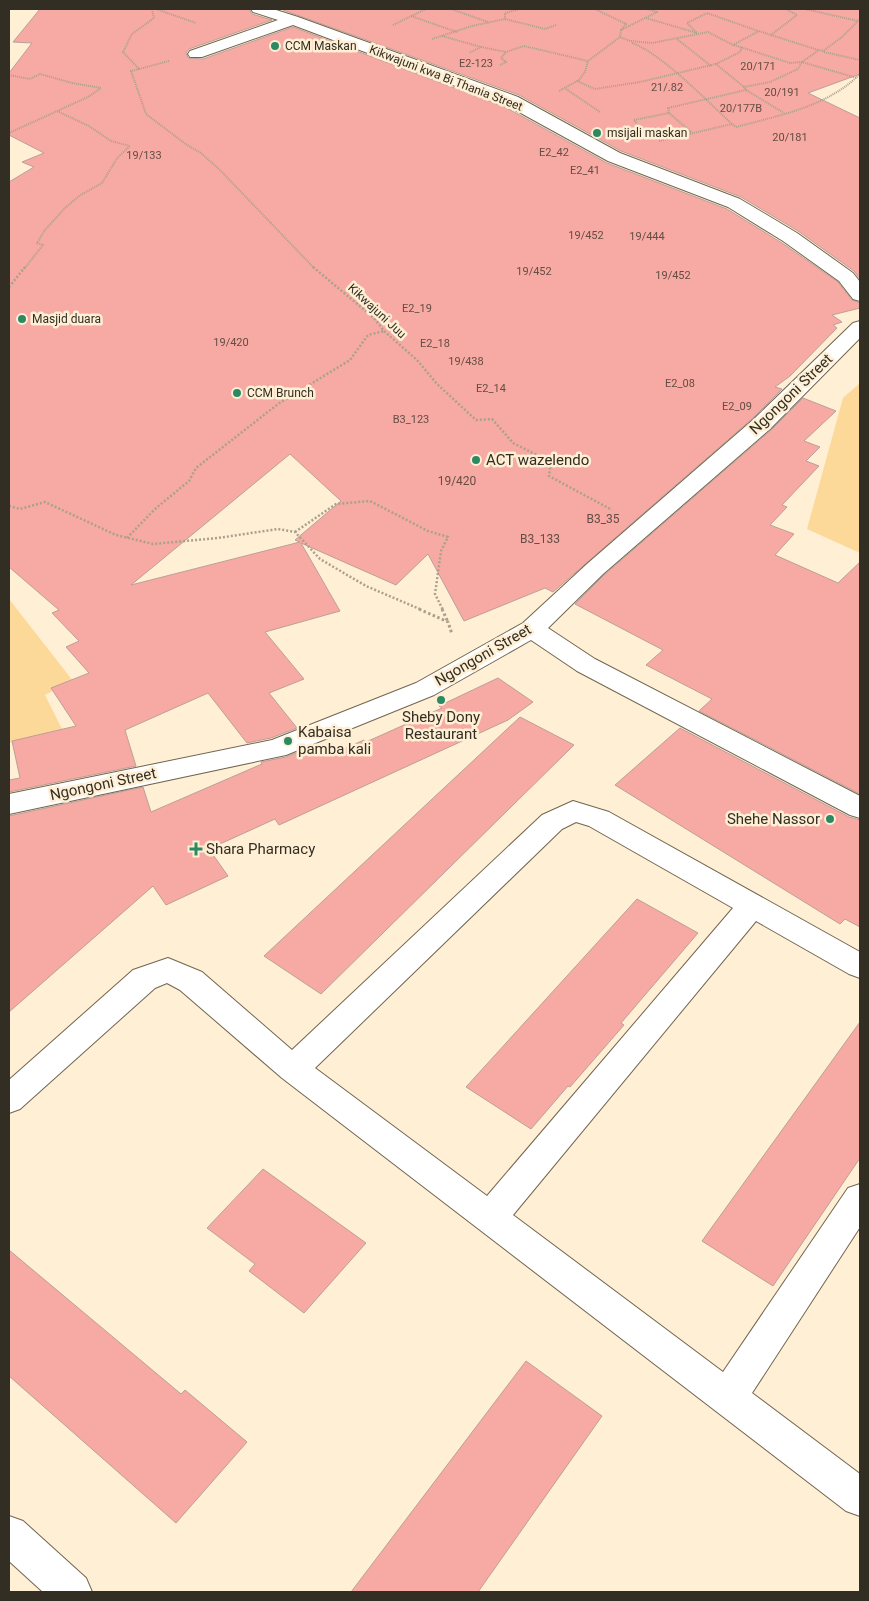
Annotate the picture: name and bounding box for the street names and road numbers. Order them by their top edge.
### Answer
street label: Kikwajuni kwa Bi Thania Street [367,42,525,114]
street label: Kikwajuni Juu [345,281,409,341]
street label: Ngongoni Street [746,350,836,438]
street label: Ngongoni Street [432,620,534,690]
street label: Ngongoni Street [48,764,158,804]

